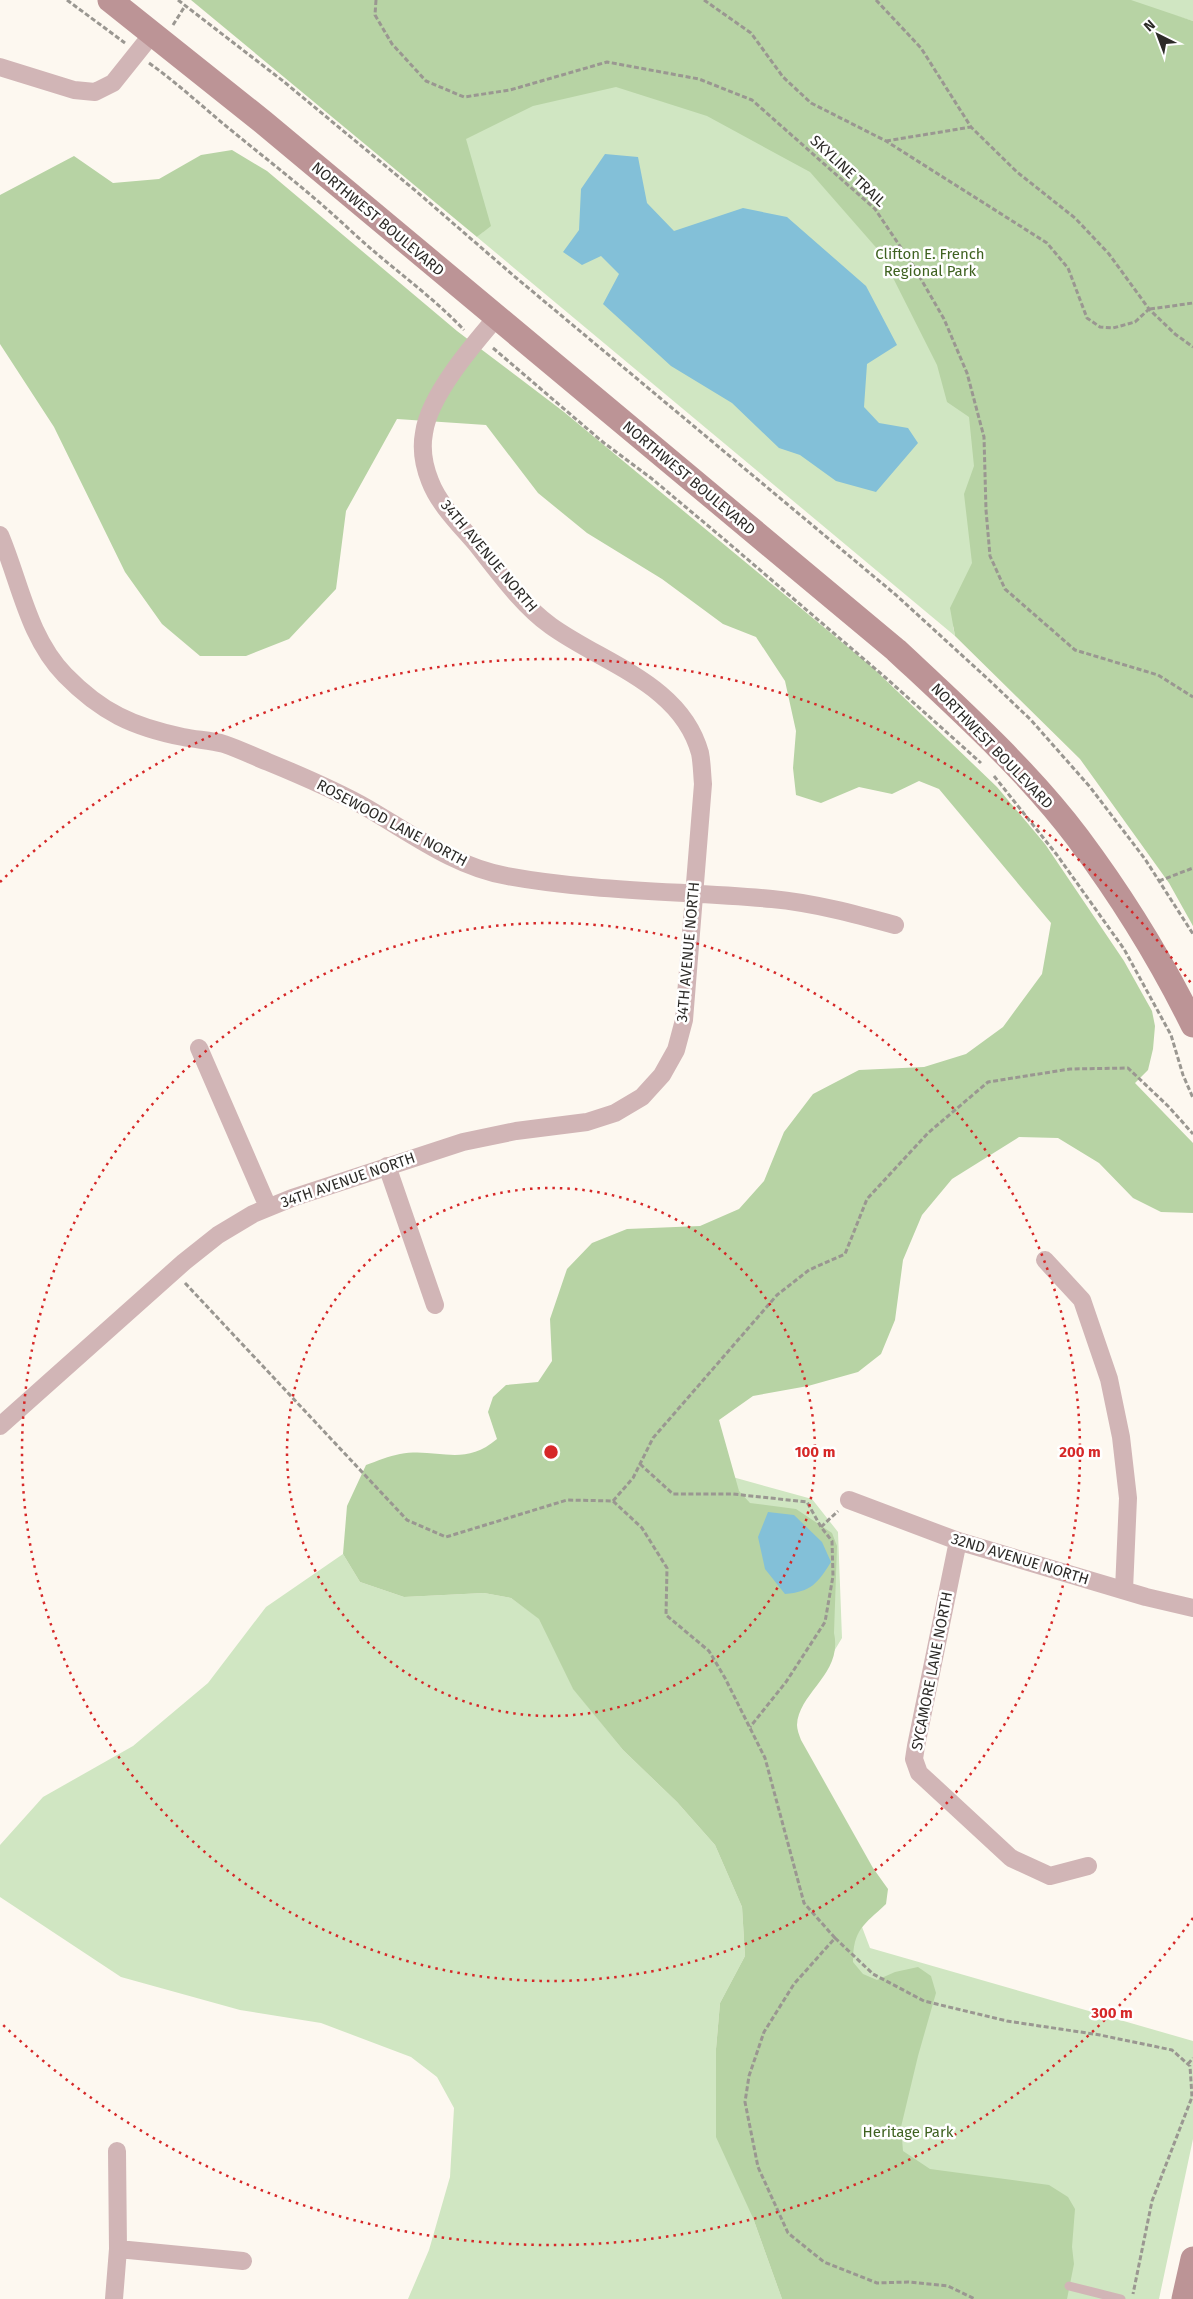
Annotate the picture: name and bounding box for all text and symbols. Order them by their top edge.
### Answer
north arrow [1133,10,1183,60]
text: N [1140,16,1159,35]
street label: SKYLINE TRAIL [806,131,890,211]
street label: NORTHWEST BOULEVARD [308,158,448,280]
park label: Clifton E. French Regional Park [875,245,985,280]
street label: NORTHWEST BOULEVARD [619,417,759,539]
street label: 34TH AVENUE NORTH [437,496,541,616]
street label: NORTHWEST BOULEVARD [927,679,1057,813]
street label: ROSEWOOD LANE NORTH [314,776,470,870]
street label: 34TH AVENUE NORTH [673,881,703,1023]
street label: 34TH AVENUE NORTH [278,1149,418,1211]
centre of rings [542,1443,560,1461]
text: 100 m [795,1443,835,1461]
text: 200 m [1059,1443,1101,1461]
street label: 32ND AVENUE NORTH [949,1530,1091,1588]
street label: SYCAMORE LANE NORTH [908,1590,956,1752]
text: 300 m [1090,2004,1133,2022]
park label: Heritage Park [863,2123,954,2141]

